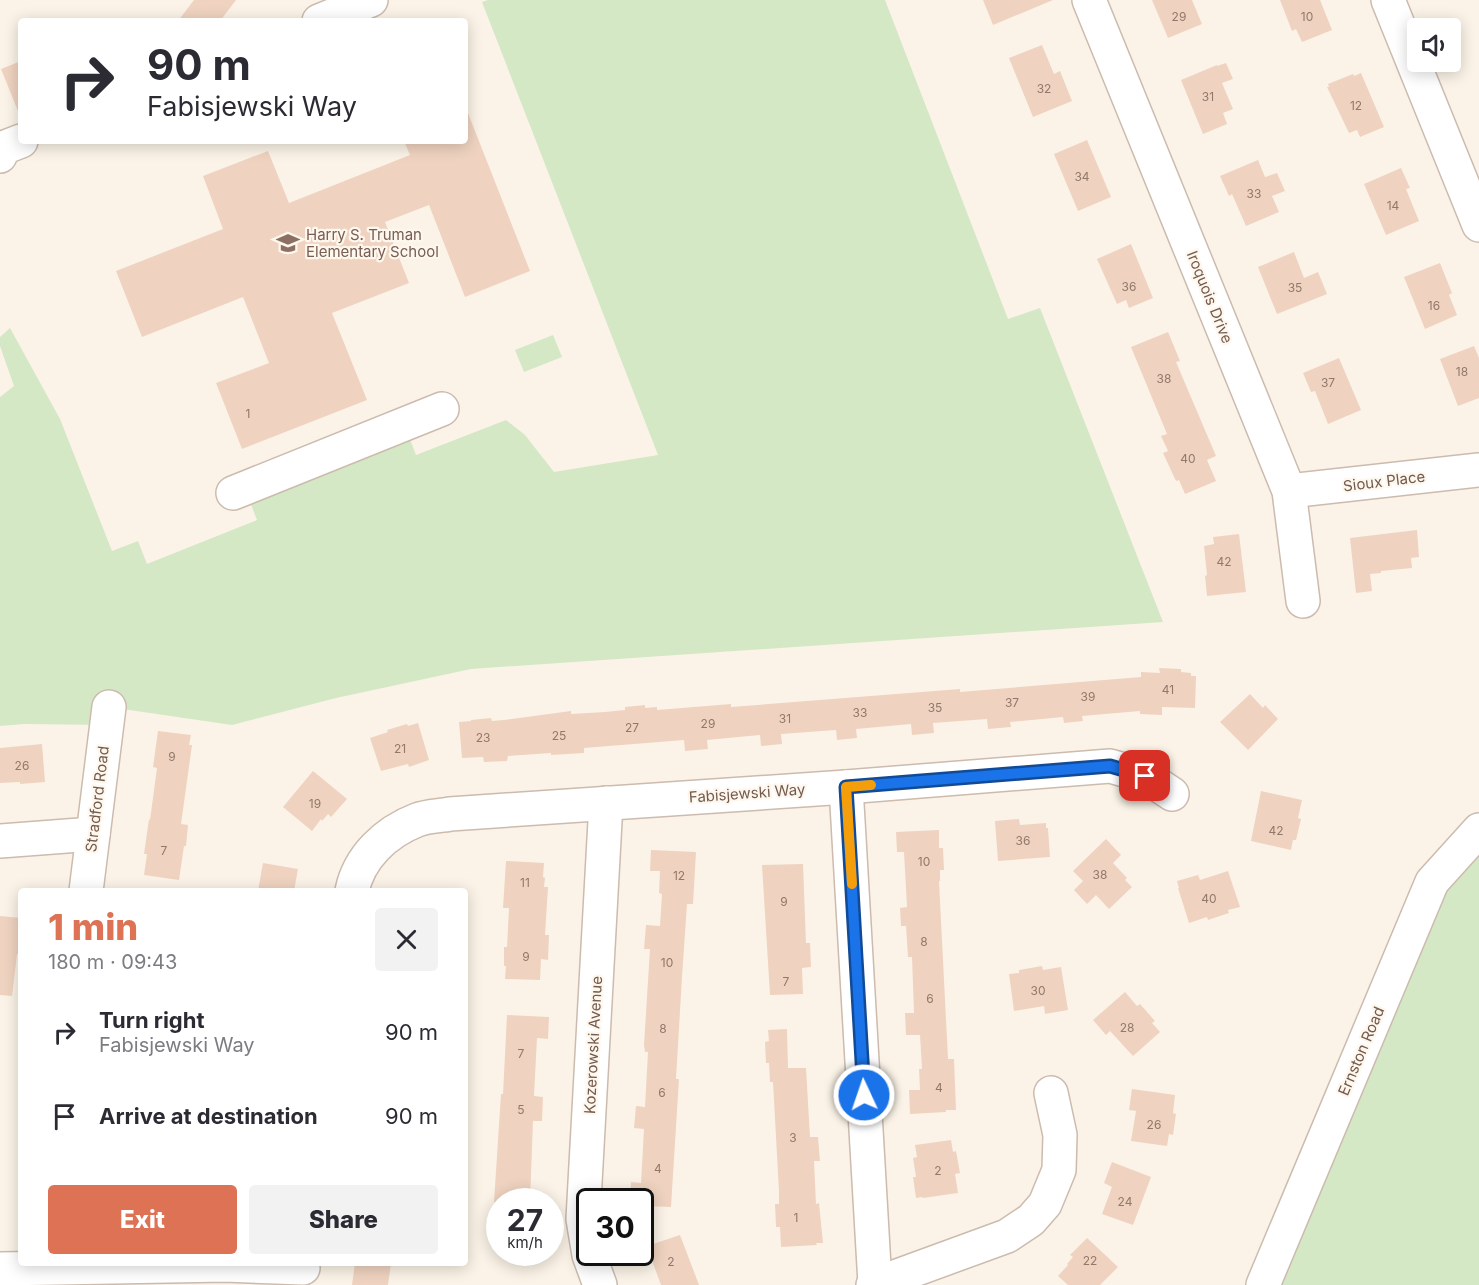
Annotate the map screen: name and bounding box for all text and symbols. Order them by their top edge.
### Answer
house number: 29 [1172,9,1186,24]
house number: 10 [1301,9,1313,24]
map controls [1407,18,1461,72]
button: sound [1407,18,1461,72]
text: 90 m [147,39,251,90]
icon: right [48,42,126,120]
house number: 32 [1037,81,1051,96]
house number: 31 [1202,89,1214,104]
text: Fabisjewski Way [147,90,357,123]
house number: 12 [1350,98,1362,113]
house number: 34 [1074,169,1090,184]
house number: 33 [1247,186,1261,201]
house number: 14 [1387,198,1400,213]
place label: Harry S. Truman Elementary School [306,225,439,261]
school or university icon: Harry S. Truman Elementary School [275,230,301,256]
street label: Iroquois Drive [1183,248,1237,346]
house number: 36 [1122,279,1136,294]
house number: 35 [1288,280,1302,295]
house number: 16 [1428,298,1440,313]
house number: 18 [1456,364,1468,379]
house number: 38 [1157,371,1171,386]
house number: 37 [1321,375,1335,390]
house number: 1 [246,406,250,421]
house number: 40 [1180,451,1196,466]
street label: Sioux Place [1342,467,1426,495]
house number: 42 [1216,554,1232,569]
house number: 41 [1162,682,1174,697]
house number: 39 [1081,689,1095,704]
house number: 37 [1005,695,1019,710]
house number: 35 [928,700,942,715]
house number: 33 [853,705,867,720]
house number: 31 [779,711,791,726]
house number: 29 [701,716,715,731]
house number: 27 [625,720,639,735]
house number: 25 [552,728,566,743]
house number: 23 [476,730,490,745]
house number: 21 [394,741,406,756]
street label: Stradford Road [81,745,113,853]
house number: 9 [168,749,176,764]
pin [1119,750,1170,801]
house number: 26 [15,758,29,773]
icon: arrive [1128,759,1161,792]
street label: Fabisjewski Way [688,779,806,807]
house number: 19 [309,796,321,811]
house number: 42 [1268,823,1284,838]
house number: 36 [1016,833,1030,848]
house number: 7 [161,843,168,858]
house number: 10 [918,854,930,869]
house number: 38 [1093,867,1107,882]
house number: 12 [673,868,685,883]
house number: 11 [520,875,530,890]
house number: 40 [1201,891,1217,906]
house number: 9 [780,894,788,909]
text: 1 min [48,905,138,949]
button: close [375,908,438,971]
house number: 8 [920,934,928,949]
house number: 9 [522,949,530,964]
text: 180 m · 09:43 [48,950,177,974]
house number: 10 [661,955,673,970]
house number: 7 [783,974,790,989]
street label: Kozerowski Avenue [580,976,606,1114]
house number: 30 [1031,983,1045,998]
house number: 6 [926,991,934,1006]
street label: Ernston Road [1334,1004,1388,1098]
text: Turn right [99,1007,205,1033]
icon: right [48,1016,81,1049]
text: 90 m [385,1019,438,1045]
house number: 28 [1120,1020,1134,1035]
house number: 8 [659,1021,667,1036]
text: Fabisjewski Way [99,1033,255,1057]
house number: 7 [518,1046,525,1061]
position arrow [832,1063,896,1127]
house number: 4 [935,1080,943,1095]
house number: 6 [658,1085,666,1100]
icon: arrive [48,1100,81,1133]
house number: 5 [517,1102,525,1117]
text: Arrive at destination [99,1103,318,1129]
text: 90 m [385,1103,438,1129]
house number: 26 [1147,1117,1161,1132]
house number: 3 [789,1130,797,1145]
house number: 4 [654,1161,662,1176]
house number: 2 [934,1163,942,1178]
button: Exit [48,1185,237,1254]
button: Share [249,1185,438,1254]
speed limit sign: 30 [576,1188,654,1266]
house number: 24 [1118,1194,1133,1209]
text: 27 [507,1202,543,1238]
house number: 1 [794,1210,798,1225]
text: km/h [507,1233,543,1252]
house number: 22 [1083,1253,1097,1268]
house number: 2 [667,1254,675,1269]

